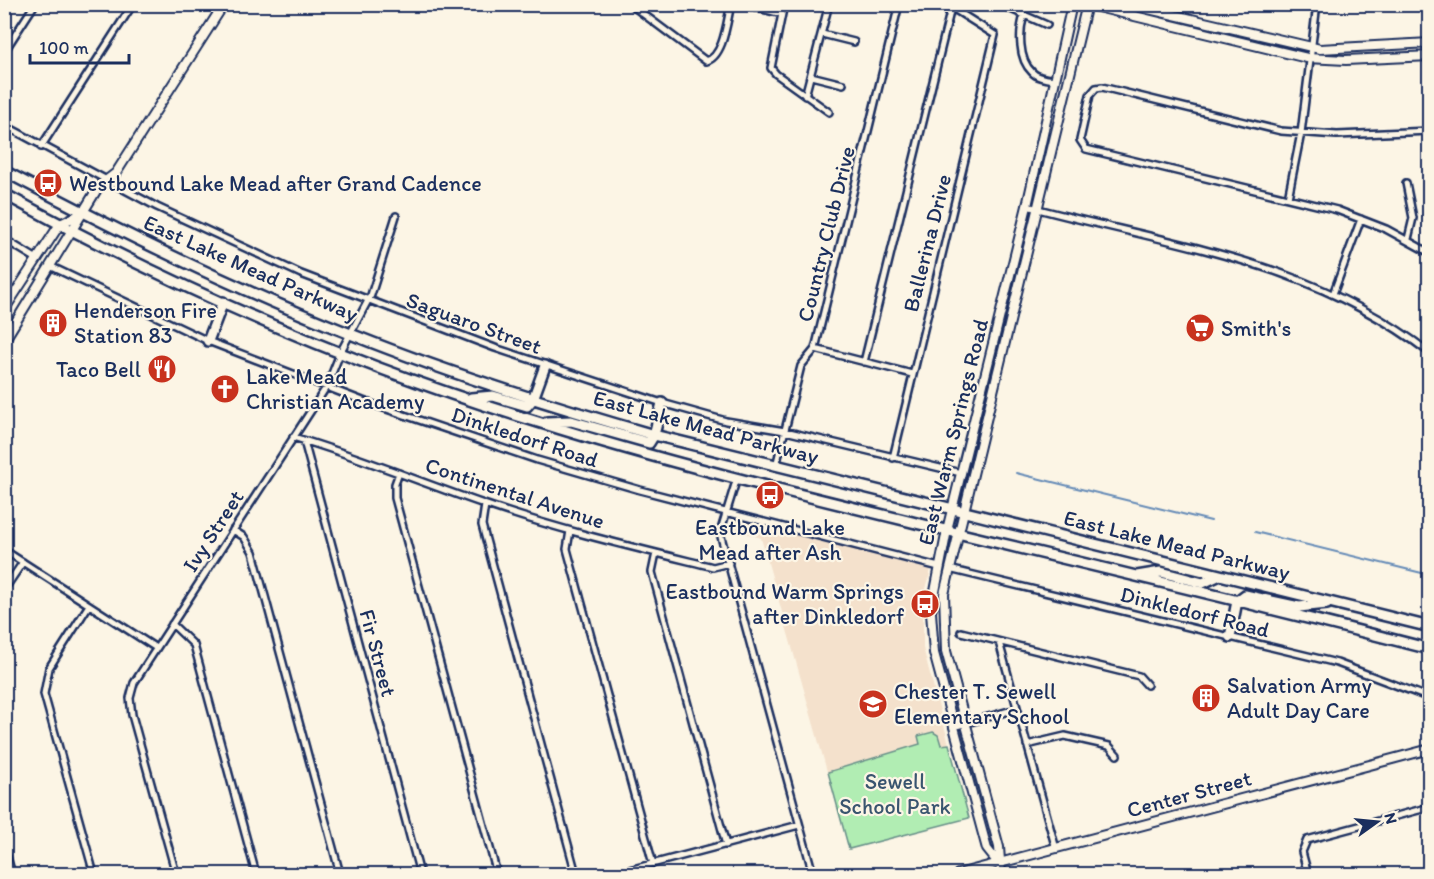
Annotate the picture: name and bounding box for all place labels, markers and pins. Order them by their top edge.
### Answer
bus stop icon: Westbound Lake Mead after Grand Cadence [32,167,64,199]
place label: Westbound Lake Mead after Grand Cadence [69,170,482,197]
place label: Henderson Fire Station 83 [74,297,217,349]
building icon: Henderson Fire Station 83 [37,307,69,339]
supermarket icon: Smith's [1184,312,1216,344]
place label: Smith's [1221,315,1291,342]
restaurant icon: Taco Bell [146,353,178,385]
place label: Taco Bell [56,356,141,383]
place label: Lake Mead Christian Academy [246,363,425,415]
church icon: Lake Mead Christian Academy [209,373,241,405]
bus stop icon: Eastbound Lake Mead after Ash [754,479,786,511]
place label: Eastbound Lake Mead after Ash [695,514,845,566]
place label: Eastbound Warm Springs after Dinkledorf [666,578,905,630]
bus stop icon: Eastbound Warm Springs after Dinkledorf [909,588,941,620]
place label: Salvation Army Adult Day Care [1227,672,1372,724]
place label: Chester T. Sewell Elementary School [894,678,1069,730]
building icon: Salvation Army Adult Day Care [1190,682,1222,714]
school or university icon: Chester T. Sewell Elementary School [857,688,889,720]

